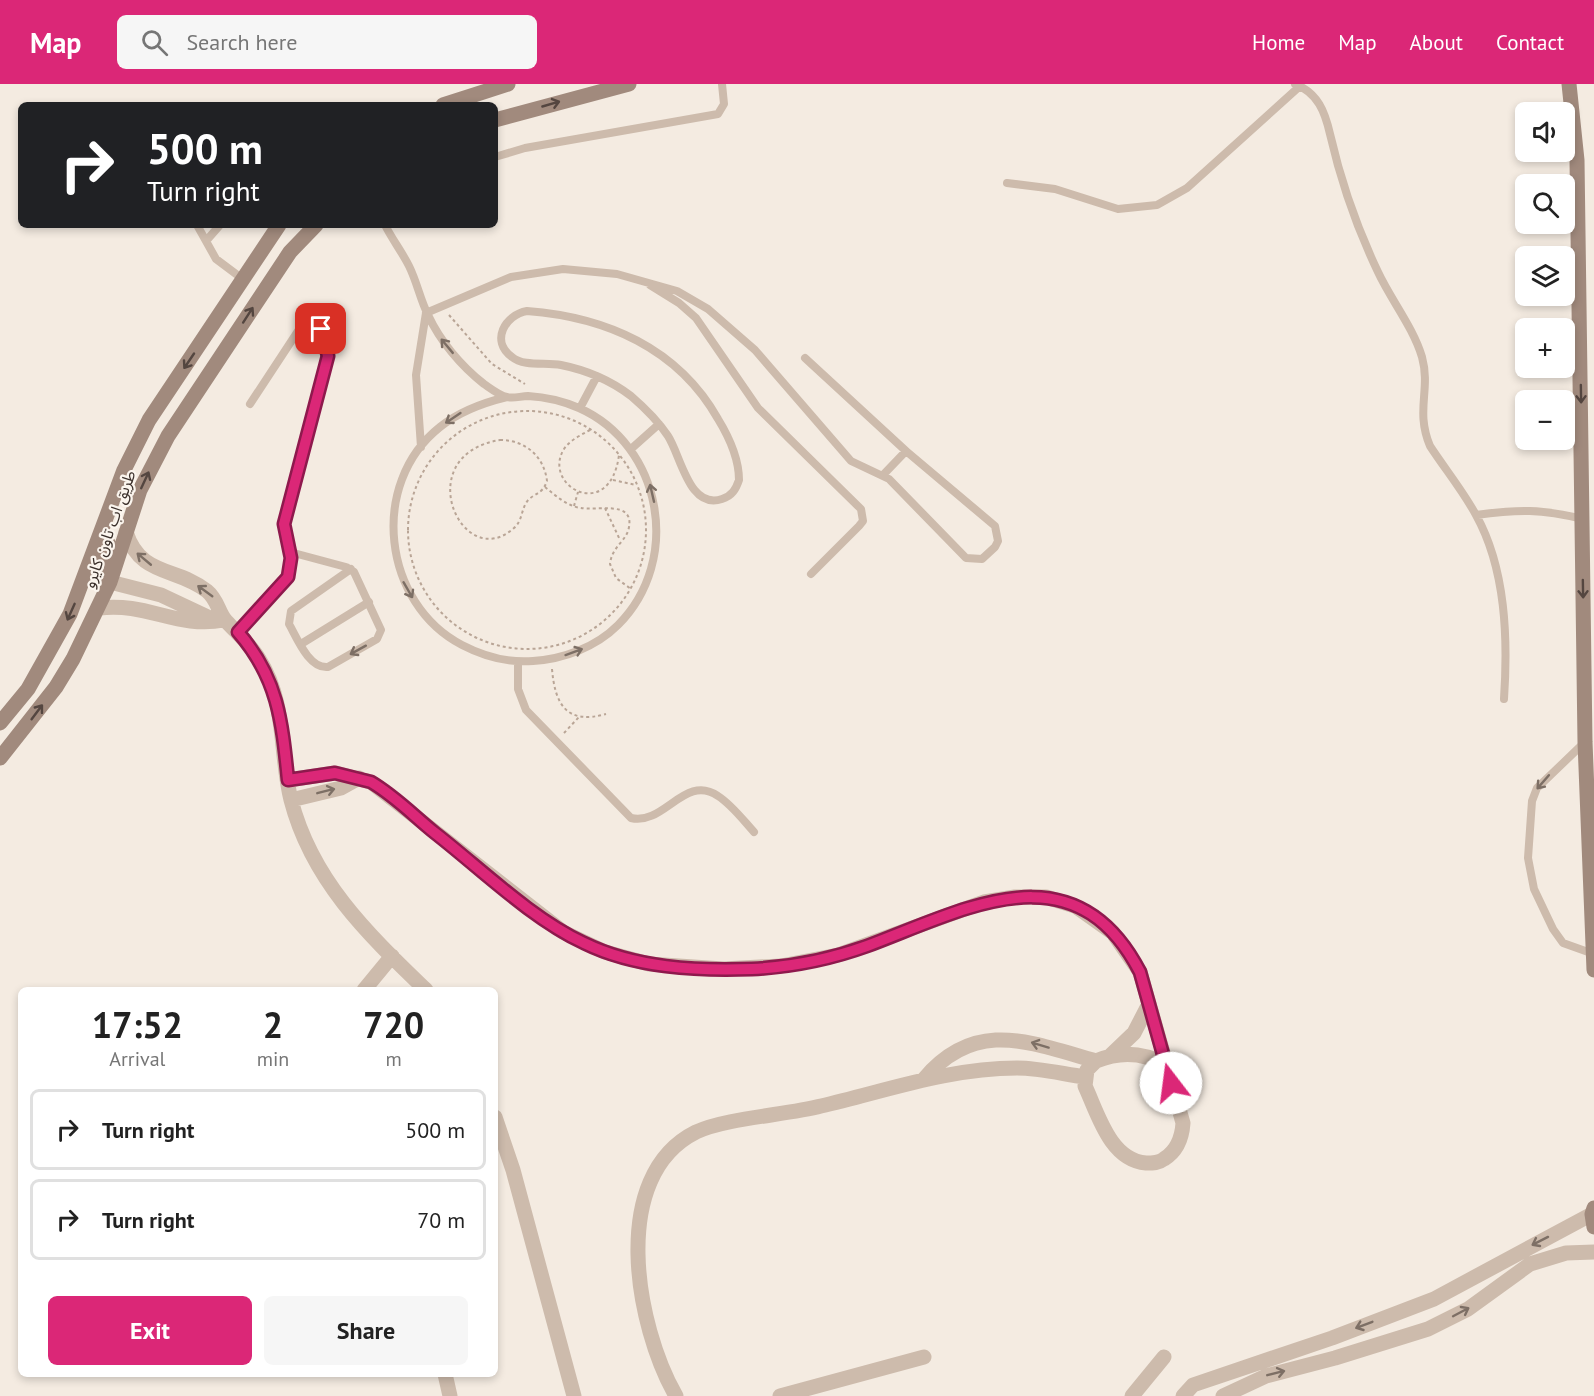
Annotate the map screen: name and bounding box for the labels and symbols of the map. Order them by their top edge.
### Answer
one-way arrow [541,98,560,109]
pin [295,303,346,354]
one-way arrow [243,307,255,324]
one-way arrow [440,339,454,354]
one-way arrow [183,352,195,369]
one-way arrow [1575,383,1587,403]
one-way arrow [445,412,461,424]
street label: طريق اب تاون كايرو [78,467,141,591]
one-way arrow [139,472,151,490]
one-way arrow [645,484,657,503]
one-way arrow [136,553,152,566]
one-way arrow [1577,578,1589,598]
one-way arrow [403,581,415,598]
one-way arrow [197,585,213,598]
one-way arrow [64,603,76,621]
one-way arrow [350,644,367,656]
one-way arrow [564,646,583,657]
one-way arrow [30,705,43,721]
one-way arrow [1536,774,1550,789]
one-way arrow [316,785,335,797]
one-way arrow [1031,1038,1050,1049]
position arrow [1139,1051,1203,1115]
one-way arrow [1531,1236,1549,1247]
one-way arrow [1452,1306,1469,1318]
one-way arrow [1355,1321,1374,1332]
one-way arrow [1266,1367,1285,1378]

